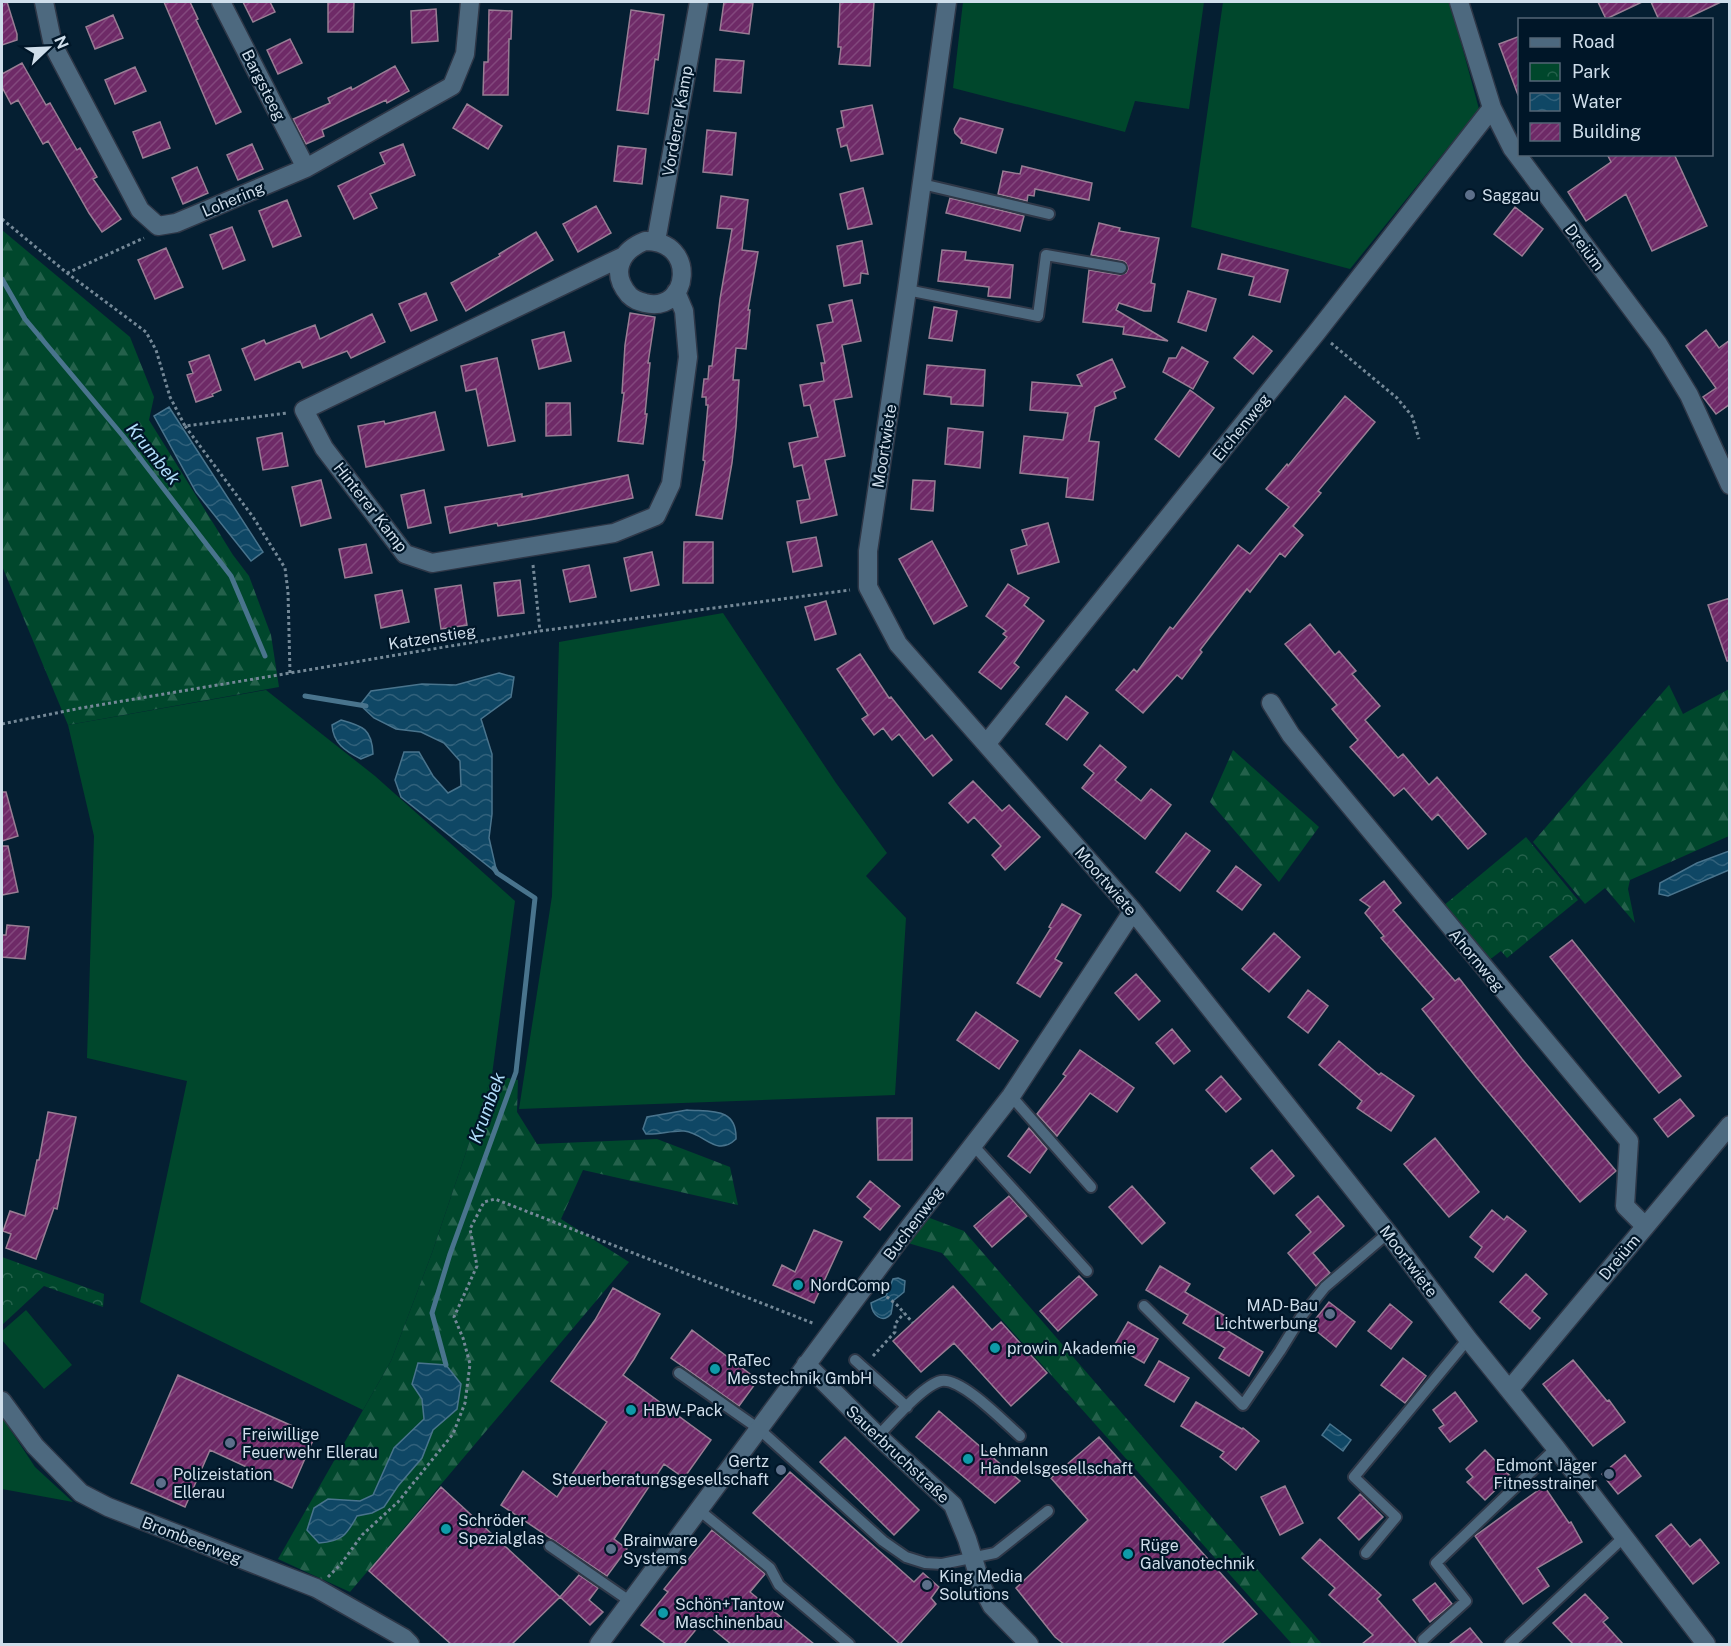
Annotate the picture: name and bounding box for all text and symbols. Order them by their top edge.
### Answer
north arrow [18,18,78,78]
legend [1518,18,1713,156]
text: Road [1572,31,1615,52]
text: N [50,33,73,52]
street label: Bargsteeg [238,47,290,124]
text: Park [1572,61,1610,82]
street label: Vorderer Kamp [658,64,697,178]
text: Water [1572,91,1622,112]
text: Building [1572,121,1641,142]
street label: Lohering [199,178,267,221]
place label: Saggau [1482,186,1539,205]
marker: Saggau [1463,188,1477,202]
street label: Dreiüm [1561,220,1608,274]
street label: Eichenweg [1209,390,1274,465]
street label: Moortwiete [868,403,900,489]
water label: Krumbek [122,418,185,489]
street label: Hinterer Kamp [330,459,412,556]
street label: Katzenstieg [387,621,477,654]
street label: Moortwiete [1071,843,1141,919]
street label: Ahornweg [1445,925,1508,996]
water label: Krumbek [464,1069,509,1146]
street label: Buchenweg [880,1183,947,1264]
street label: Moortwiete [1376,1222,1442,1301]
street label: Dreiüm [1595,1231,1644,1284]
place label: NordComp [810,1276,890,1295]
marker: NordComp [791,1278,805,1292]
place label: MAD-Bau Lichtwerbung [1215,1296,1318,1333]
marker: MAD-Bau Lichtwerbung [1323,1307,1337,1321]
place label: prowin Akademie [1007,1339,1136,1358]
marker: prowin Akademie [988,1341,1002,1355]
place label: RaTec Messtechnik GmbH [727,1351,872,1388]
marker: RaTec Messtechnik GmbH [708,1362,722,1376]
place label: HBW-Pack [643,1401,723,1420]
street label: Sauerbruchstraße [842,1402,953,1507]
marker: HBW-Pack [624,1403,638,1417]
place label: Freiwillige Feuerwehr Ellerau [242,1425,378,1462]
marker: Freiwillige Feuerwehr Ellerau [223,1436,237,1450]
place label: Lehmann Handelsgesellschaft [980,1441,1133,1478]
place label: Gertz Steuerberatungsgesellschaft [552,1452,769,1489]
marker: Lehmann Handelsgesellschaft [961,1452,975,1466]
place label: Edmont Jäger Fitnesstrainer [1493,1456,1597,1493]
marker: Gertz Steuerberatungsgesellschaft [774,1463,788,1477]
place label: Polizeistation Ellerau [173,1465,273,1502]
marker: Edmont Jäger Fitnesstrainer [1602,1467,1616,1481]
marker: Polizeistation Ellerau [154,1476,168,1490]
place label: Schröder Spezialglas [458,1511,544,1548]
street label: Brombeerweg [139,1513,244,1568]
marker: Schröder Spezialglas [439,1522,453,1536]
place label: Brainware Systems [623,1531,698,1568]
place label: Rüge Galvanotechnik [1140,1536,1255,1573]
marker: Brainware Systems [604,1542,618,1556]
marker: Rüge Galvanotechnik [1121,1547,1135,1561]
place label: King Media Solutions [939,1567,1023,1604]
marker: King Media Solutions [920,1578,934,1592]
place label: Schön+Tantow Maschinenbau [675,1595,785,1632]
marker: Schön+Tantow Maschinenbau [656,1606,670,1620]

